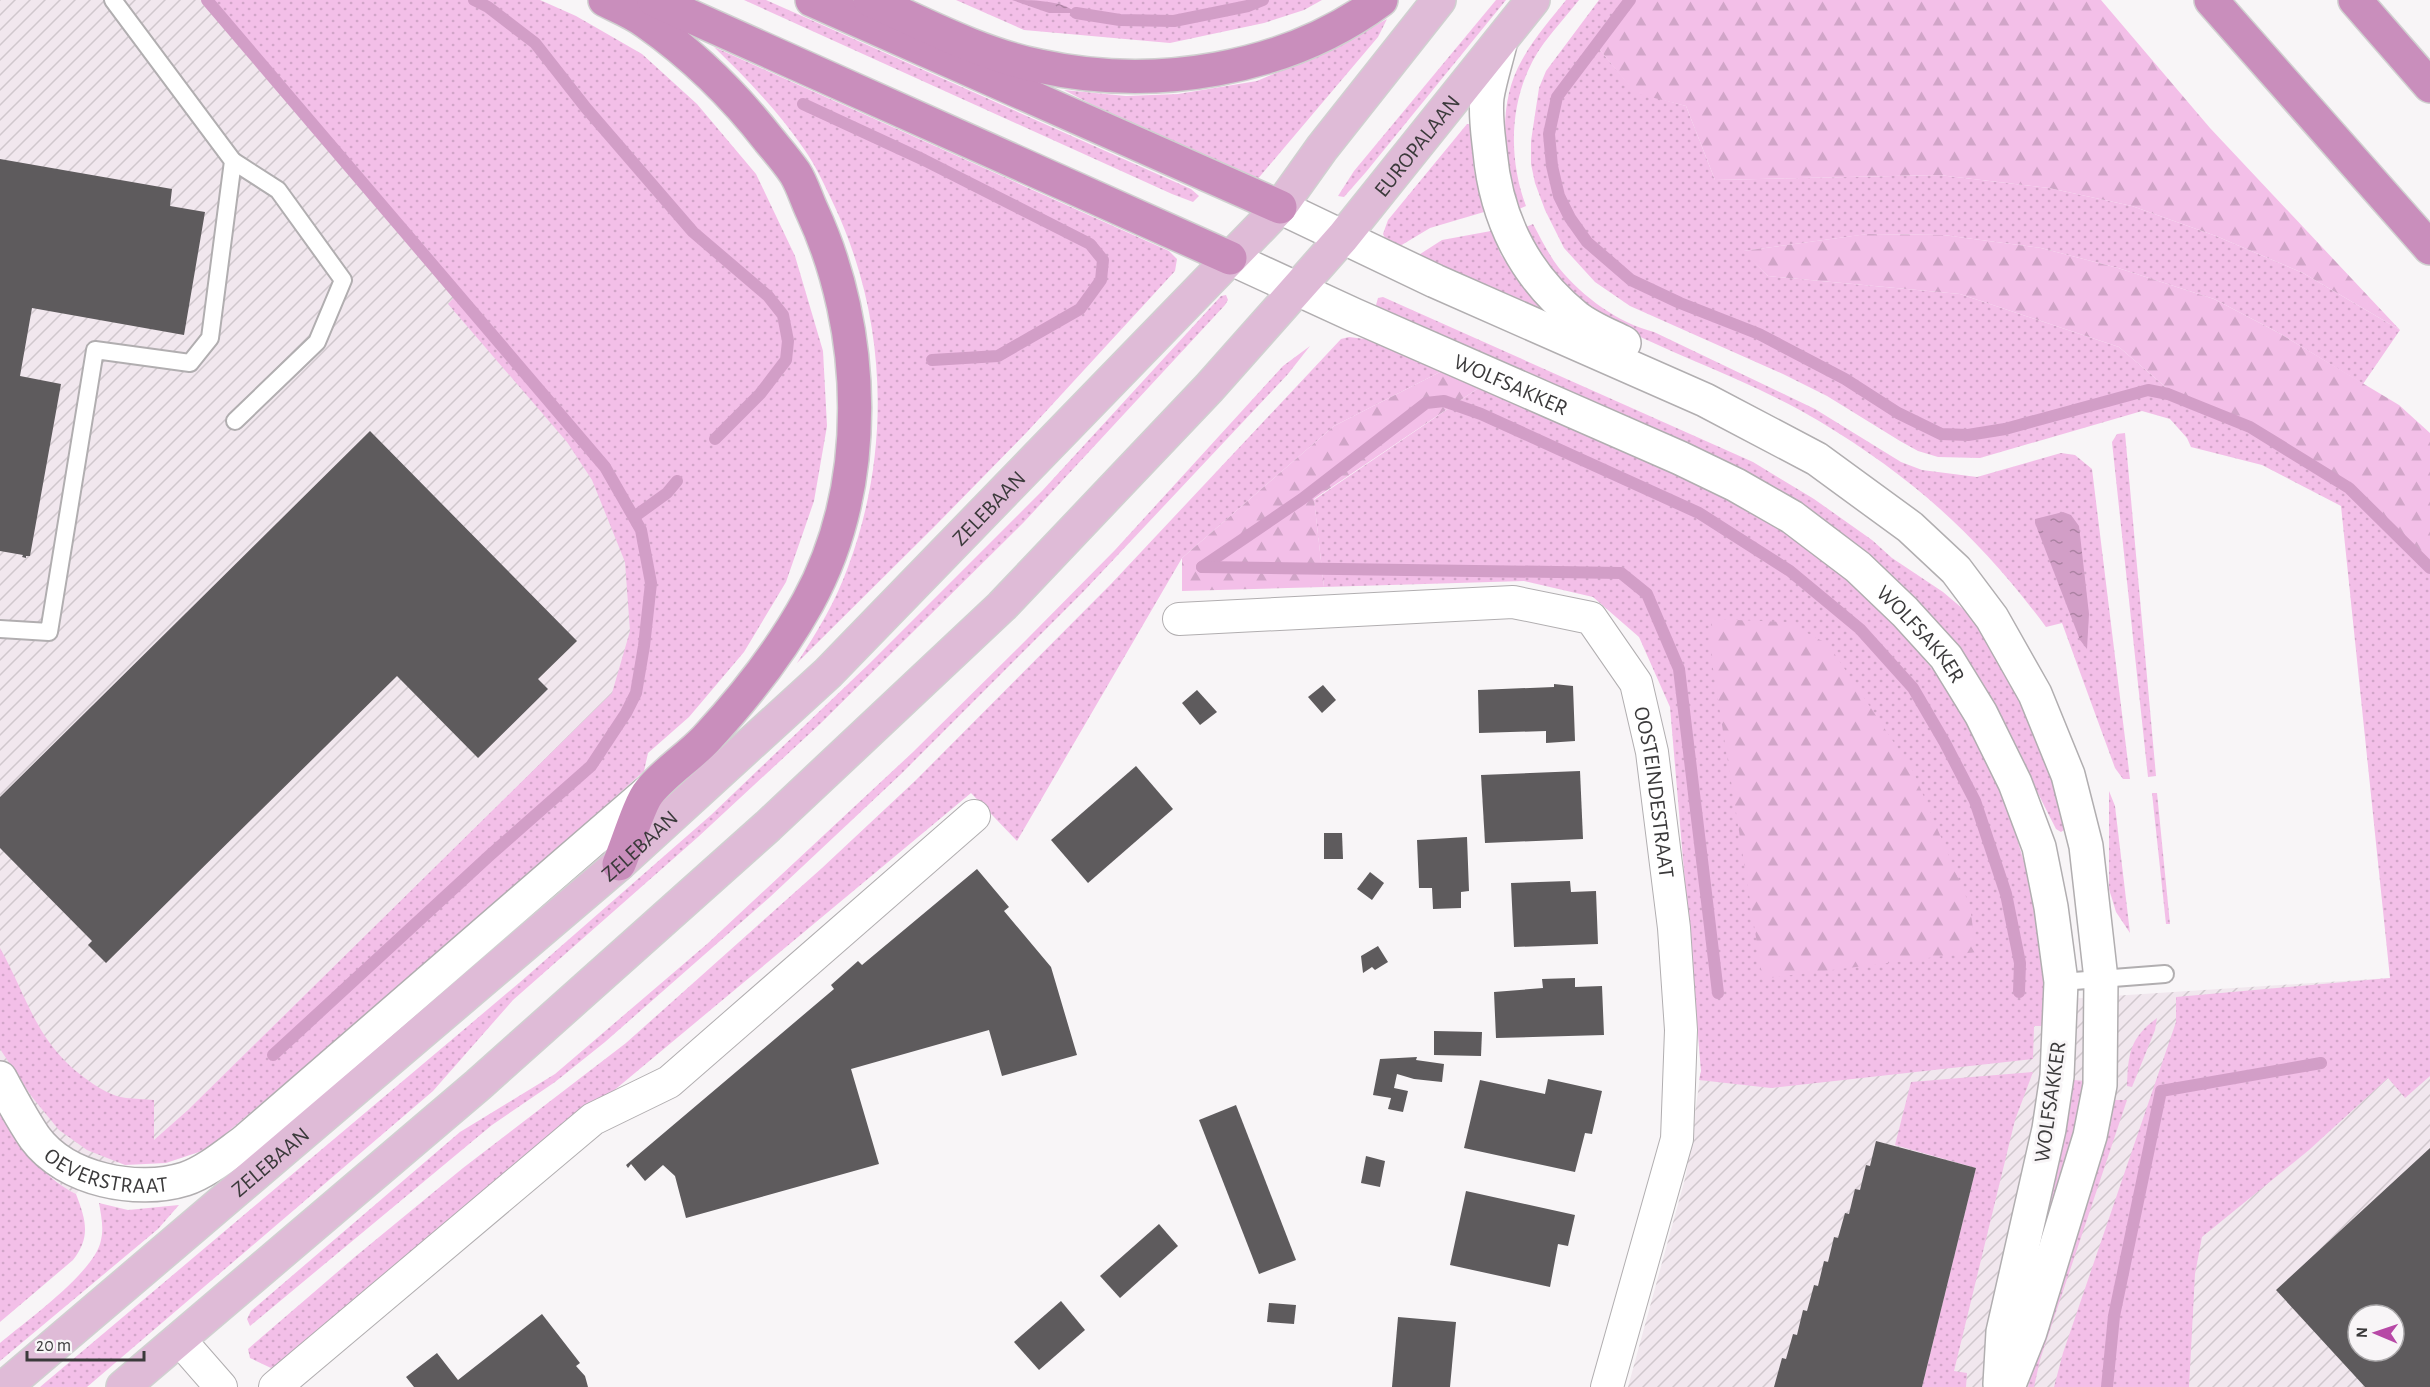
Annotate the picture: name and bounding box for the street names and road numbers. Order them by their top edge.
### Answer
street label: EUROPALAAN [1370,91,1464,201]
street label: WOLFSAKKER [1450,350,1571,419]
street label: ZELEBAAN [948,467,1030,550]
street label: WOLFSAKKER [1872,581,1969,686]
street label: OOSTEINDESTRAAT [1630,704,1678,879]
street label: ZELEBAAN [598,806,682,886]
street label: WOLFSAKKER [2031,1040,2069,1164]
street label: ZELEBAAN [228,1123,314,1201]
street label: OEVERSTRAAT [40,1144,169,1197]

